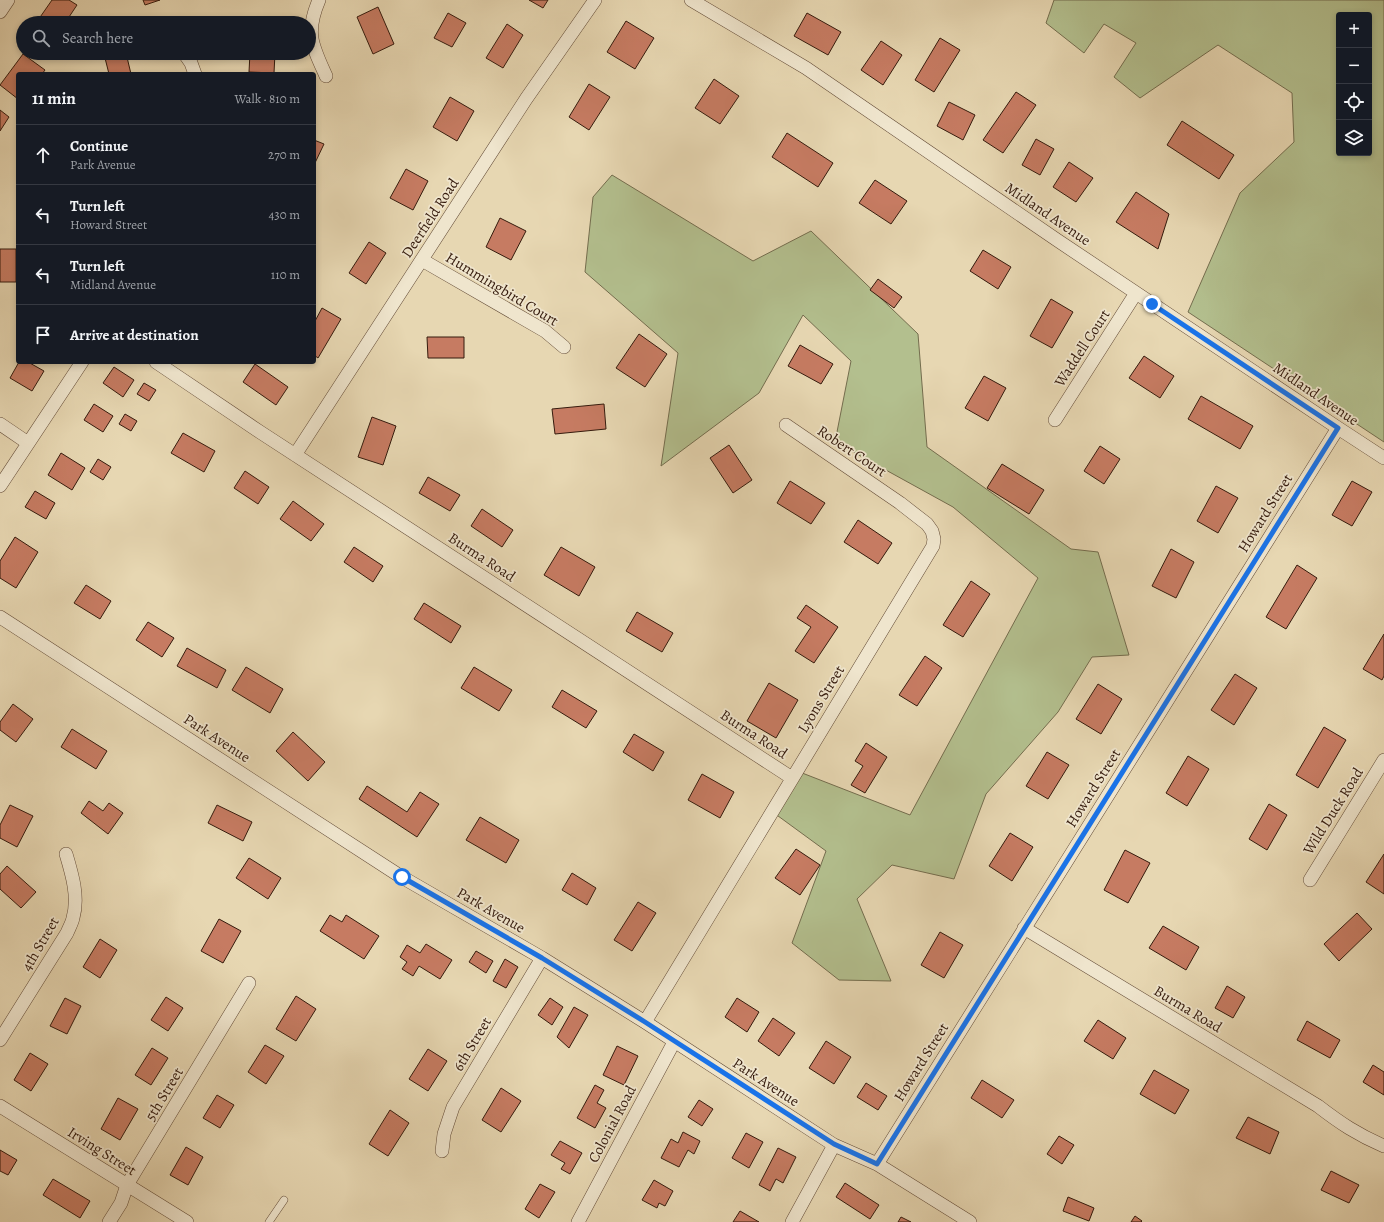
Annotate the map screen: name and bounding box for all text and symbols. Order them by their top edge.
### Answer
map controls [1336,12,1372,156]
button: + [1336,12,1372,48]
search box [16,16,316,60]
icon: search [30,27,52,49]
text: Search here [62,28,133,48]
button: − [1336,48,1372,84]
button: locate [1336,84,1372,120]
text: 11 min [32,87,76,110]
text: Walk · 810 m [234,90,300,107]
button: layers [1336,120,1372,156]
text: Continue [70,136,128,156]
icon: ahead [32,144,54,166]
text: 270 m [268,146,300,163]
text: Park Avenue [70,156,136,173]
street label: Deerfield Road [397,174,464,262]
street label: Midland Avenue [1001,178,1095,250]
text: Turn left [70,196,125,216]
icon: left [32,204,54,226]
text: 430 m [268,206,300,223]
text: Howard Street [70,216,147,233]
street label: Hummingbird Court [442,247,562,331]
text: Turn left [70,256,125,276]
icon: left [32,264,54,286]
text: 110 m [271,266,300,283]
text: Midland Avenue [70,276,156,293]
route end [1143,295,1161,313]
street label: Waddell Court [1049,306,1114,391]
icon: arrive [32,324,54,346]
text: Arrive at destination [70,325,199,345]
street label: Midland Avenue [1269,358,1363,430]
street label: Robert Court [813,420,891,482]
street label: Howard Street [1233,470,1297,556]
street label: Burma Road [444,528,520,587]
street label: Lyons Street [793,661,849,736]
street label: Burma Road [716,705,792,764]
street label: Park Avenue [180,709,254,767]
street label: Howard Street [1061,745,1125,831]
street label: Wild Duck Road [1298,763,1368,859]
route start [393,868,411,886]
street label: Park Avenue [453,882,529,938]
street label: 4th Street [16,913,64,975]
street label: Burma Road [1150,981,1227,1038]
street label: 6th Street [448,1013,496,1075]
street label: Howard Street [889,1019,953,1105]
street label: Park Avenue [729,1053,803,1111]
street label: 5th Street [140,1063,188,1125]
street label: Colonial Road [583,1081,641,1166]
street label: Irving Street [64,1122,140,1180]

